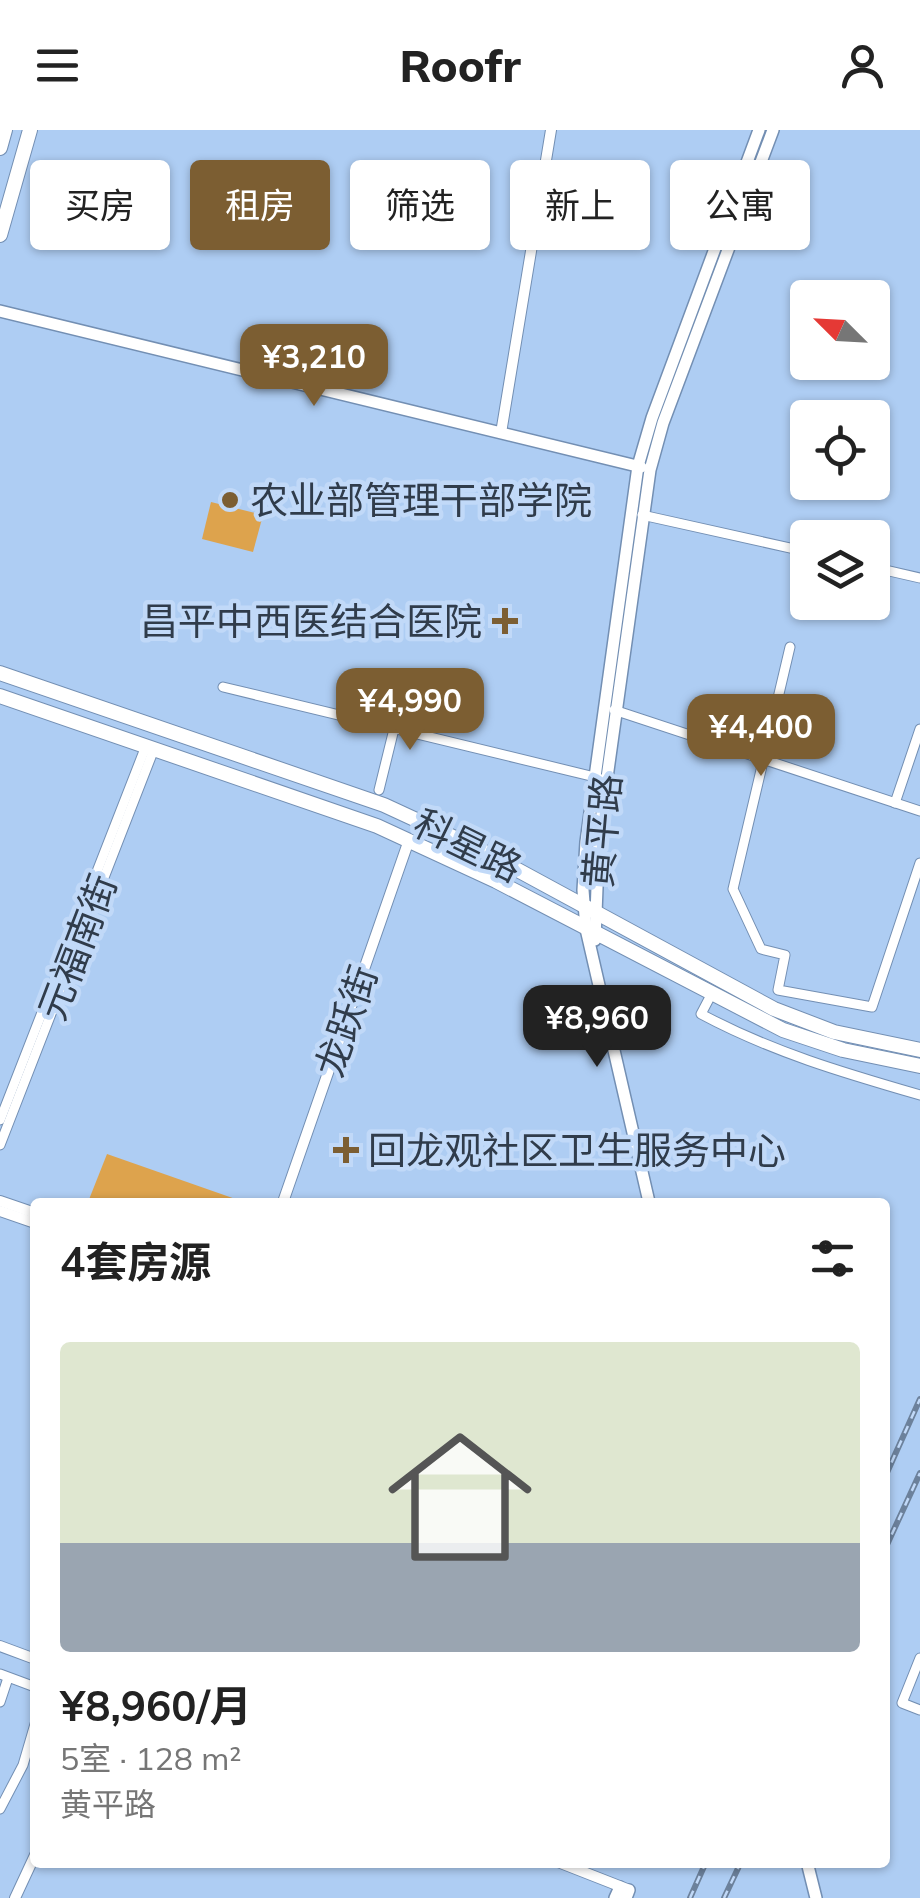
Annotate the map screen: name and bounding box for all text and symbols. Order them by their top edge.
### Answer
text: Roofr [399,37,521,93]
icon: menu [30,38,85,93]
icon: person [835,38,890,93]
chip: 买房 [30,160,170,250]
chip: 租房 [190,160,330,250]
chip: 筛选 [350,160,490,250]
chip: 新上 [510,160,650,250]
chip: 公寓 [670,160,810,250]
north arrow [790,280,890,380]
map controls [790,280,890,620]
pin: ¥3,210 [233,324,395,409]
text: ¥3,210 [262,336,366,376]
button: locate [790,400,890,500]
place label: 农业部管理干部学院 [250,476,592,524]
marker: 农业部管理干部学院 [219,489,241,511]
button: layers [790,520,890,620]
place label: 昌平中西医结合医院 [140,597,482,645]
marker: 昌平中西医结合医院 [492,608,518,634]
pin: ¥4,990 [329,668,491,753]
text: ¥4,990 [358,680,462,720]
pin: ¥4,400 [680,694,842,779]
text: ¥4,400 [709,706,813,746]
street label: 黄平路 [573,772,631,890]
street label: 科星路 [406,798,530,892]
street label: 元福南街 [27,867,127,1027]
street label: 龙跃街 [305,959,387,1083]
pin: ¥8,960 [516,985,678,1070]
text: ¥8,960 [545,997,649,1037]
place label: 回龙观社区卫生服务中心 [368,1126,786,1174]
marker: 回龙观社区卫生服务中心 [333,1137,359,1163]
icon: filters [805,1231,860,1286]
text: 4套房源 [60,1235,211,1288]
icon: home [370,1407,550,1587]
text: ¥8,960/月 [60,1679,252,1732]
text: 5室 · 128 m² [60,1738,242,1778]
text: 黄平路 [60,1784,156,1824]

